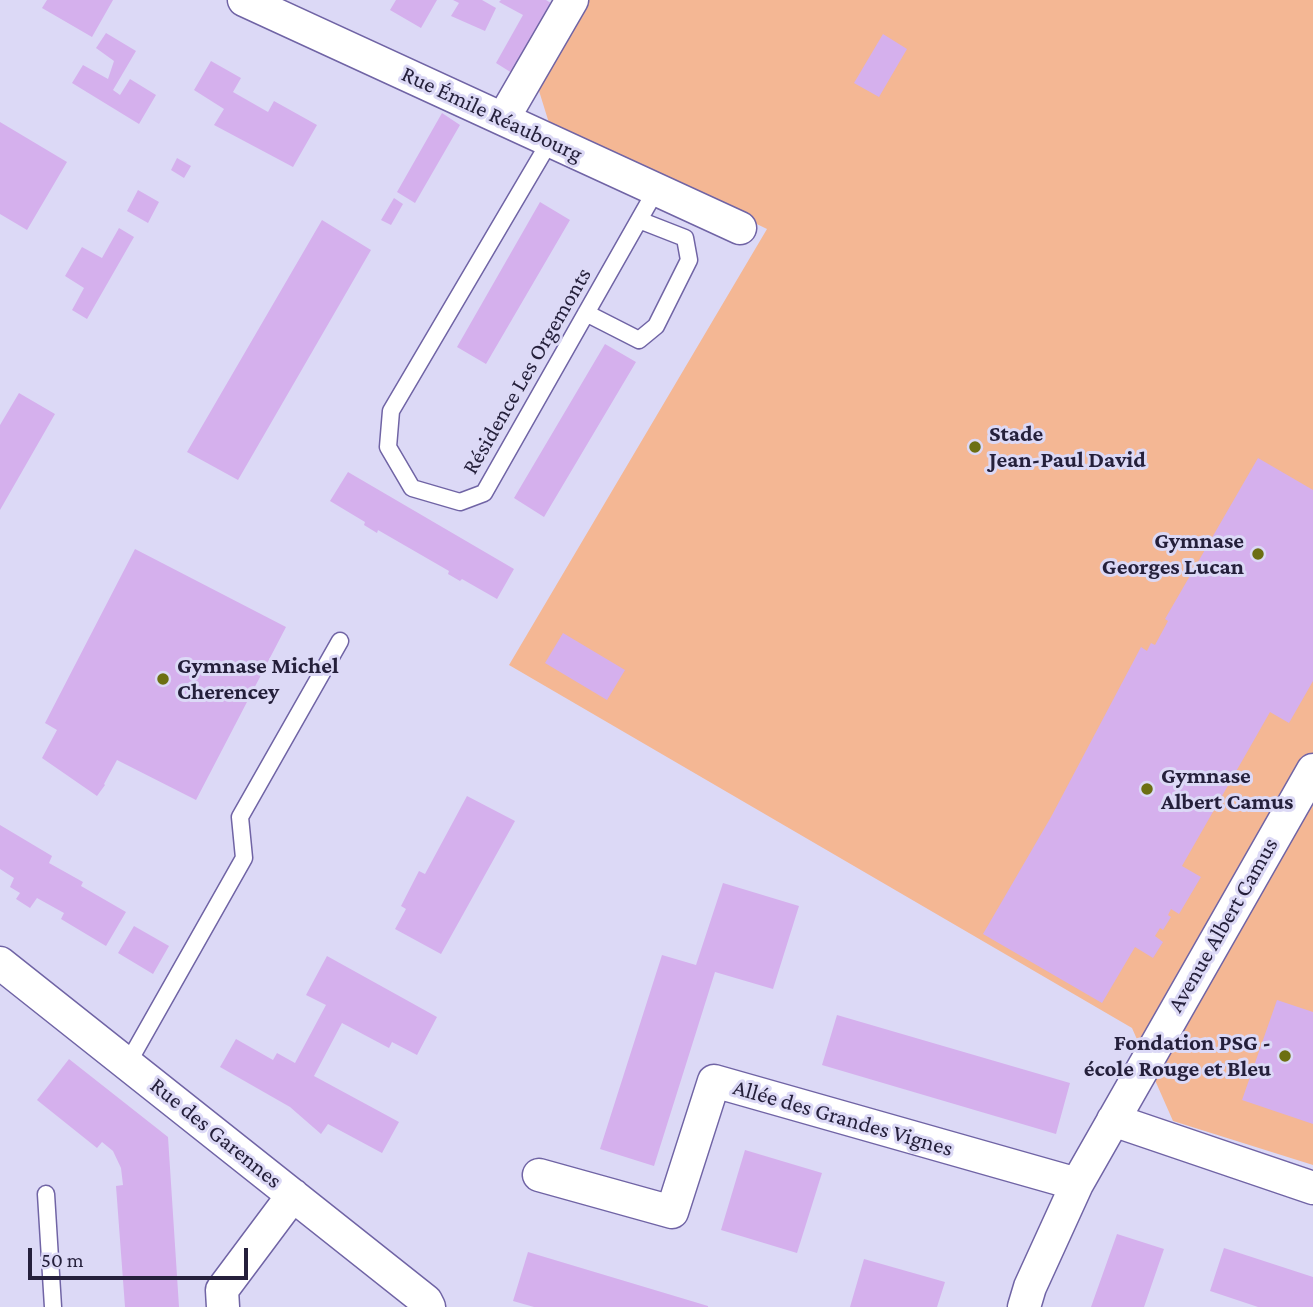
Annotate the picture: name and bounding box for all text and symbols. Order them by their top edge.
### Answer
street label: Rue Émile Réaubourg [397,60,587,168]
street label: Résidence Les Orgemonts [457,263,597,479]
place label: Stade Jean-Paul David [989,420,1146,474]
marker: Stade Jean-Paul David [967,439,983,455]
place label: Gymnase Georges Lucan [1102,527,1244,581]
marker: Gymnase Georges Lucan [1250,546,1266,562]
place label: Gymnase Michel Cherencey [177,652,339,706]
marker: Gymnase Michel Cherencey [155,671,171,687]
place label: Gymnase Albert Camus [1161,762,1293,816]
marker: Gymnase Albert Camus [1139,781,1155,797]
street label: Avenue Albert Camus [1162,833,1284,1017]
place label: Fondation PSG - école Rouge et Bleu [1084,1029,1271,1083]
marker: Fondation PSG - école Rouge et Bleu [1277,1048,1293,1064]
street label: Rue des Garennes [145,1071,287,1195]
street label: Allée des Grandes Vignes [730,1073,956,1163]
scale bar [32,1234,252,1278]
text: 50 m [41,1248,84,1272]

